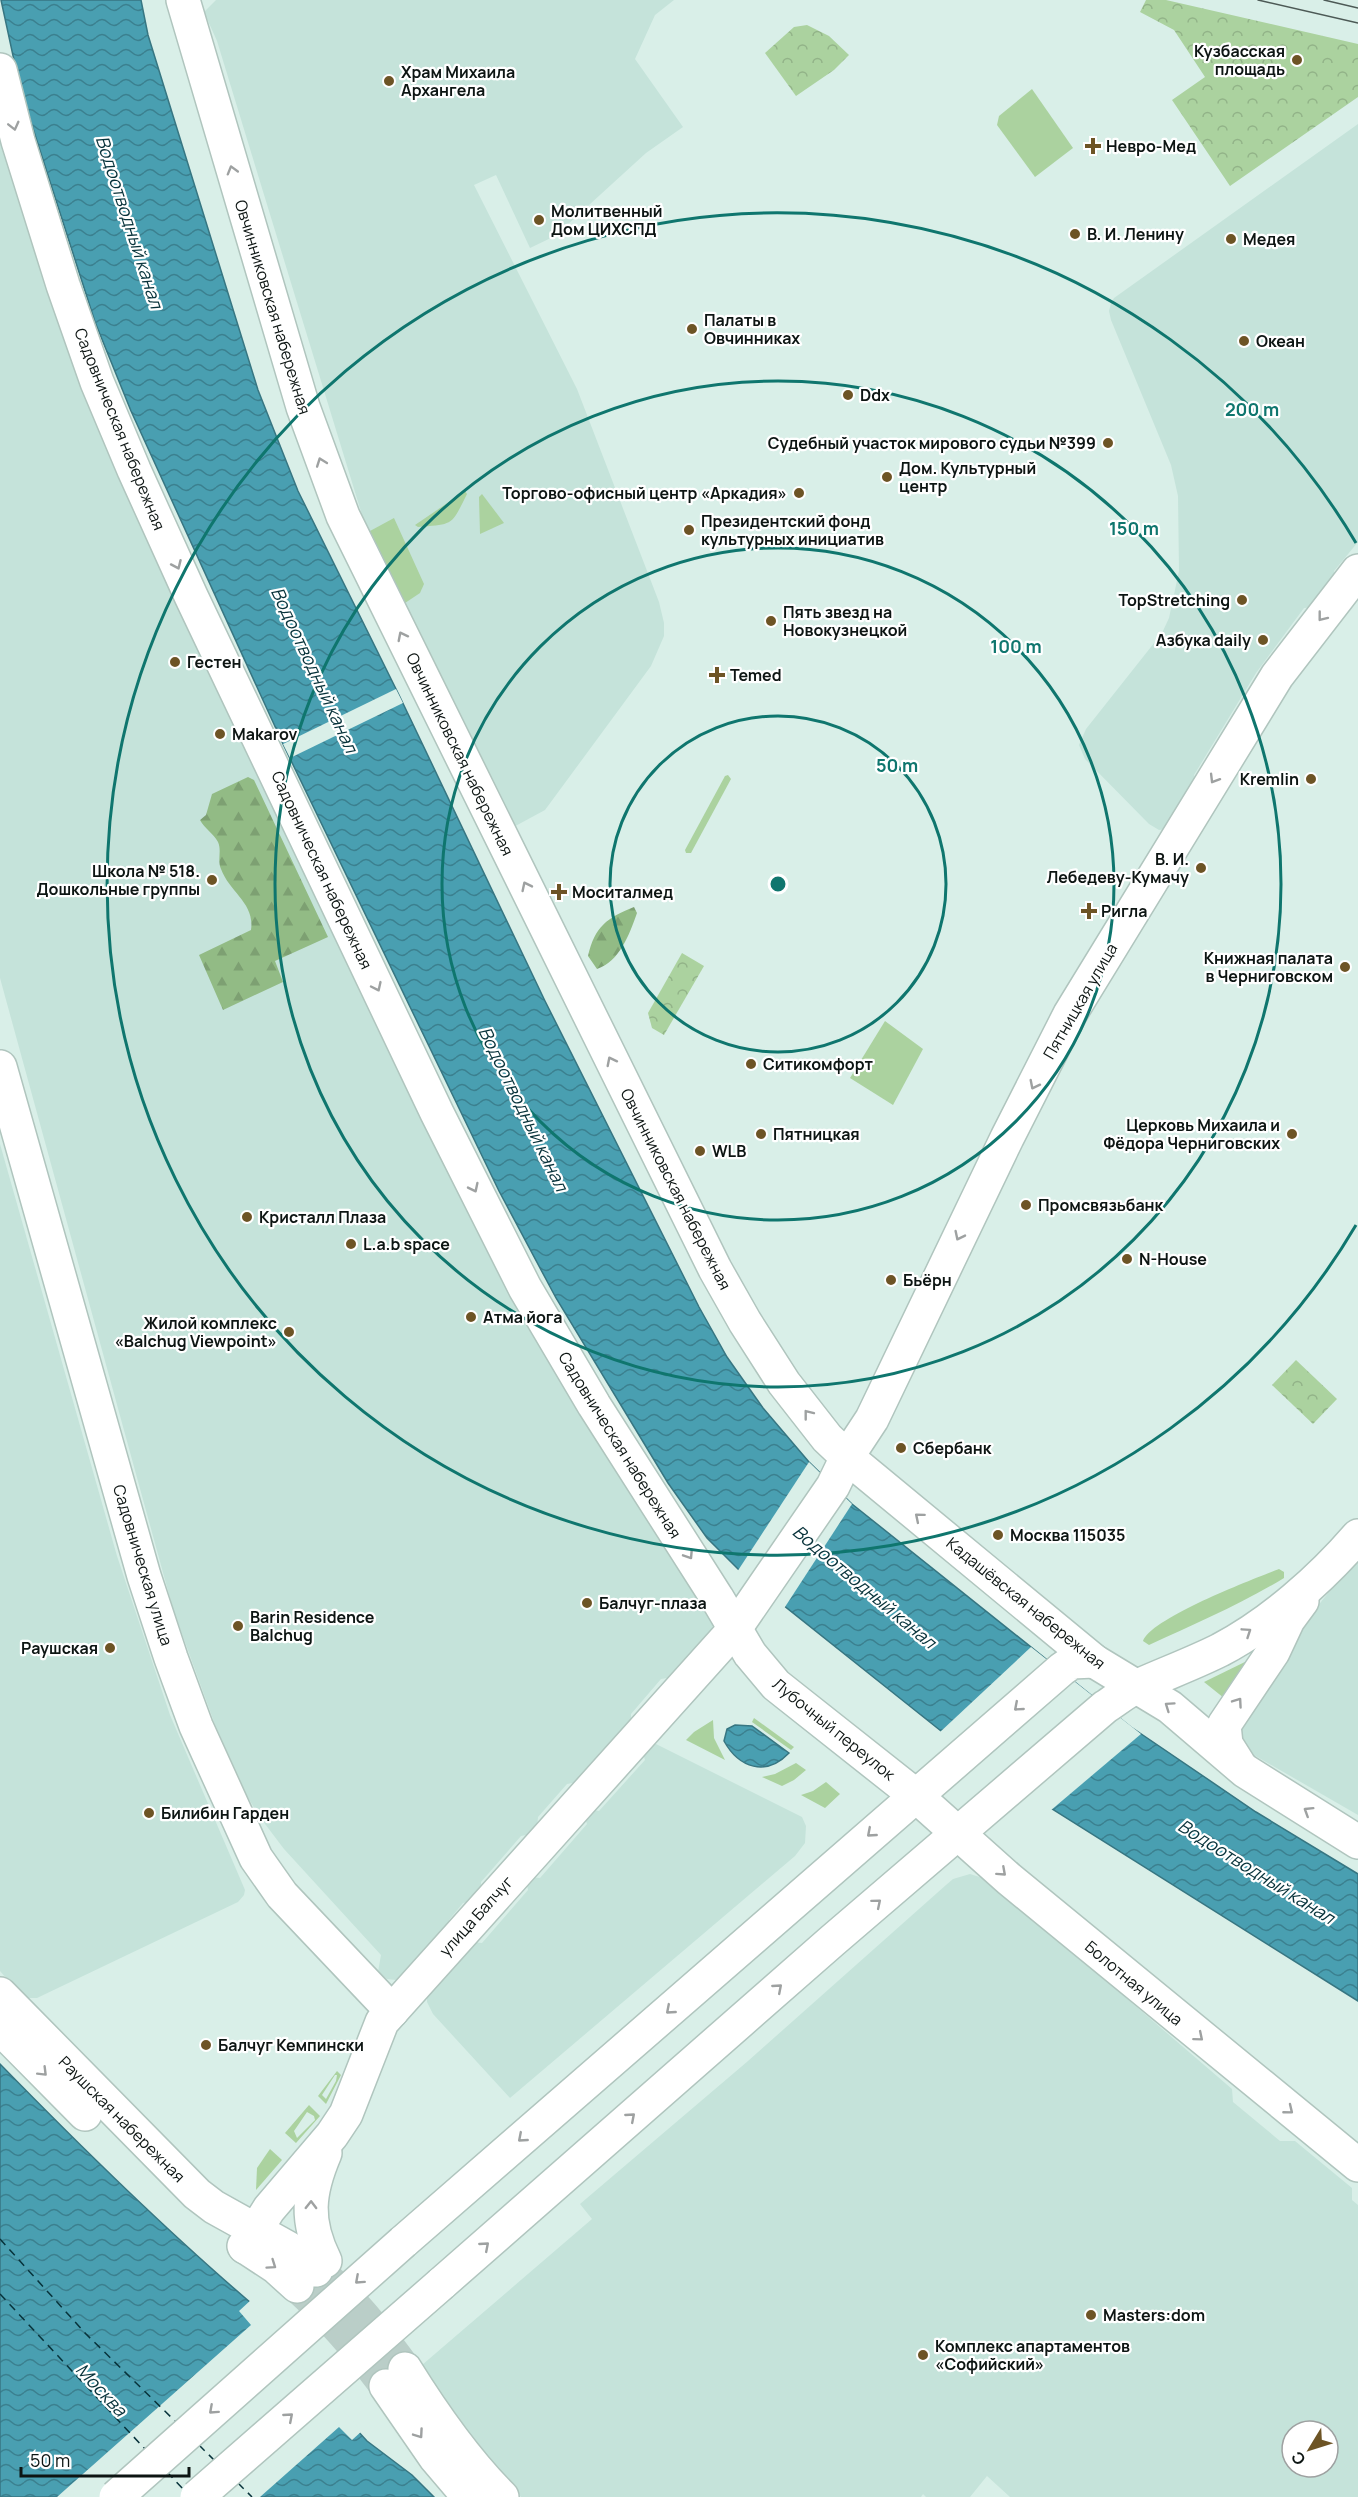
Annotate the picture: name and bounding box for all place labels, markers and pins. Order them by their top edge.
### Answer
place label: Кузбасская площадь [1194,40,1285,80]
marker: Кузбасская площадь [1290,53,1304,67]
place label: Храм Михаила Архангела [401,61,515,101]
marker: Храм Михаила Архангела [382,74,396,88]
place label: Невро-Мед [1106,135,1196,157]
marker: Невро-Мед [1084,137,1102,155]
place label: Молитвенный Дом ЦИХСПД [551,200,663,240]
marker: Молитвенный Дом ЦИХСПД [532,213,546,227]
place label: В. И. Ленину [1087,223,1184,245]
marker: В. И. Ленину [1068,227,1082,241]
place label: Медея [1243,228,1295,250]
marker: Медея [1224,232,1238,246]
place label: Палаты в Овчинниках [704,309,800,349]
marker: Палаты в Овчинниках [685,322,699,336]
place label: Океан [1256,330,1305,352]
marker: Океан [1237,334,1251,348]
place label: Ddx [860,384,890,406]
marker: Ddx [841,388,855,402]
place label: Судебный участок мирового судьи №399 [768,432,1096,454]
marker: Судебный участок мирового судьи №399 [1101,436,1115,450]
place label: Дом. Культурный центр [899,457,1036,497]
marker: Дом. Культурный центр [880,470,894,484]
place label: Торгово-офисный центр «Аркадия» [502,482,787,504]
marker: Торгово-офисный центр «Аркадия» [792,486,806,500]
place label: Президентский фонд культурных инициатив [701,510,884,550]
marker: Президентский фонд культурных инициатив [682,523,696,537]
place label: TopStretching [1118,589,1230,611]
marker: TopStretching [1235,593,1249,607]
place label: Пять звезд на Новокузнецкой [783,601,907,641]
marker: Пять звезд на Новокузнецкой [764,614,778,628]
place label: Азбука daily [1156,629,1251,651]
marker: Азбука daily [1256,633,1270,647]
place label: Гестен [187,651,241,673]
marker: Гестен [168,655,182,669]
place label: Temed [730,664,782,686]
marker: Temed [708,666,726,684]
place label: Makarov [232,723,298,745]
marker: Makarov [213,727,227,741]
place label: Kremlin [1240,768,1299,790]
marker: Kremlin [1304,772,1318,786]
place label: В. И. Лебедеву-Кумачу [1047,848,1189,888]
place label: Школа № 518. Дошкольные группы [36,860,200,900]
marker: В. И. Лебедеву-Кумачу [1194,861,1208,875]
marker: Школа № 518. Дошкольные группы [205,873,219,887]
centre of rings [768,874,788,894]
place label: Моситалмед [572,881,673,903]
marker: Моситалмед [550,883,568,901]
place label: Ригла [1101,900,1147,922]
marker: Ригла [1082,904,1096,918]
place label: Книжная палата в Черниговском [1204,947,1333,987]
marker: Книжная палата в Черниговском [1338,960,1352,974]
place label: Ситикомфорт [763,1053,873,1075]
marker: Ситикомфорт [744,1057,758,1071]
place label: Церковь Михаила и Фёдора Черниговских [1104,1114,1280,1154]
place label: Пятницкая [773,1123,860,1145]
marker: Пятницкая [754,1127,768,1141]
marker: Церковь Михаила и Фёдора Черниговских [1285,1127,1299,1141]
place label: WLB [712,1140,746,1162]
marker: WLB [693,1144,707,1158]
place label: Промсвязьбанк [1038,1194,1164,1216]
marker: Промсвязьбанк [1019,1198,1033,1212]
place label: Кристалл Плаза [259,1206,386,1228]
marker: Кристалл Плаза [240,1210,254,1224]
place label: L.a.b space [363,1233,450,1255]
marker: L.a.b space [344,1237,358,1251]
place label: N-House [1139,1248,1207,1270]
marker: N-House [1120,1252,1134,1266]
place label: Бьёрн [903,1269,952,1291]
marker: Бьёрн [884,1273,898,1287]
place label: Атма йога [483,1306,563,1328]
marker: Атма йога [464,1310,478,1324]
place label: Жилой комплекс «Balchug Viewpoint» [114,1312,277,1352]
marker: Жилой комплекс «Balchug Viewpoint» [282,1325,296,1339]
place label: Сбербанк [913,1437,992,1459]
marker: Сбербанк [894,1441,908,1455]
place label: Москва 115035 [1010,1524,1125,1546]
marker: Москва 115035 [991,1528,1005,1542]
place label: Балчуг-плаза [599,1592,707,1614]
marker: Балчуг-плаза [580,1596,594,1610]
place label: Barin Residence Balchug [250,1606,375,1646]
marker: Barin Residence Balchug [231,1619,245,1633]
place label: Раушская [21,1637,98,1659]
marker: Раушская [103,1641,117,1655]
place label: Билибин Гарден [161,1802,289,1824]
marker: Билибин Гарден [142,1806,156,1820]
place label: Балчуг Кемпински [218,2034,364,2056]
marker: Балчуг Кемпински [199,2038,213,2052]
place label: Masters:dom [1103,2304,1205,2326]
marker: Masters:dom [1084,2308,1098,2322]
place label: Комплекс апартаментов «Софийский» [935,2335,1130,2375]
marker: Комплекс апартаментов «Софийский» [916,2348,930,2362]

